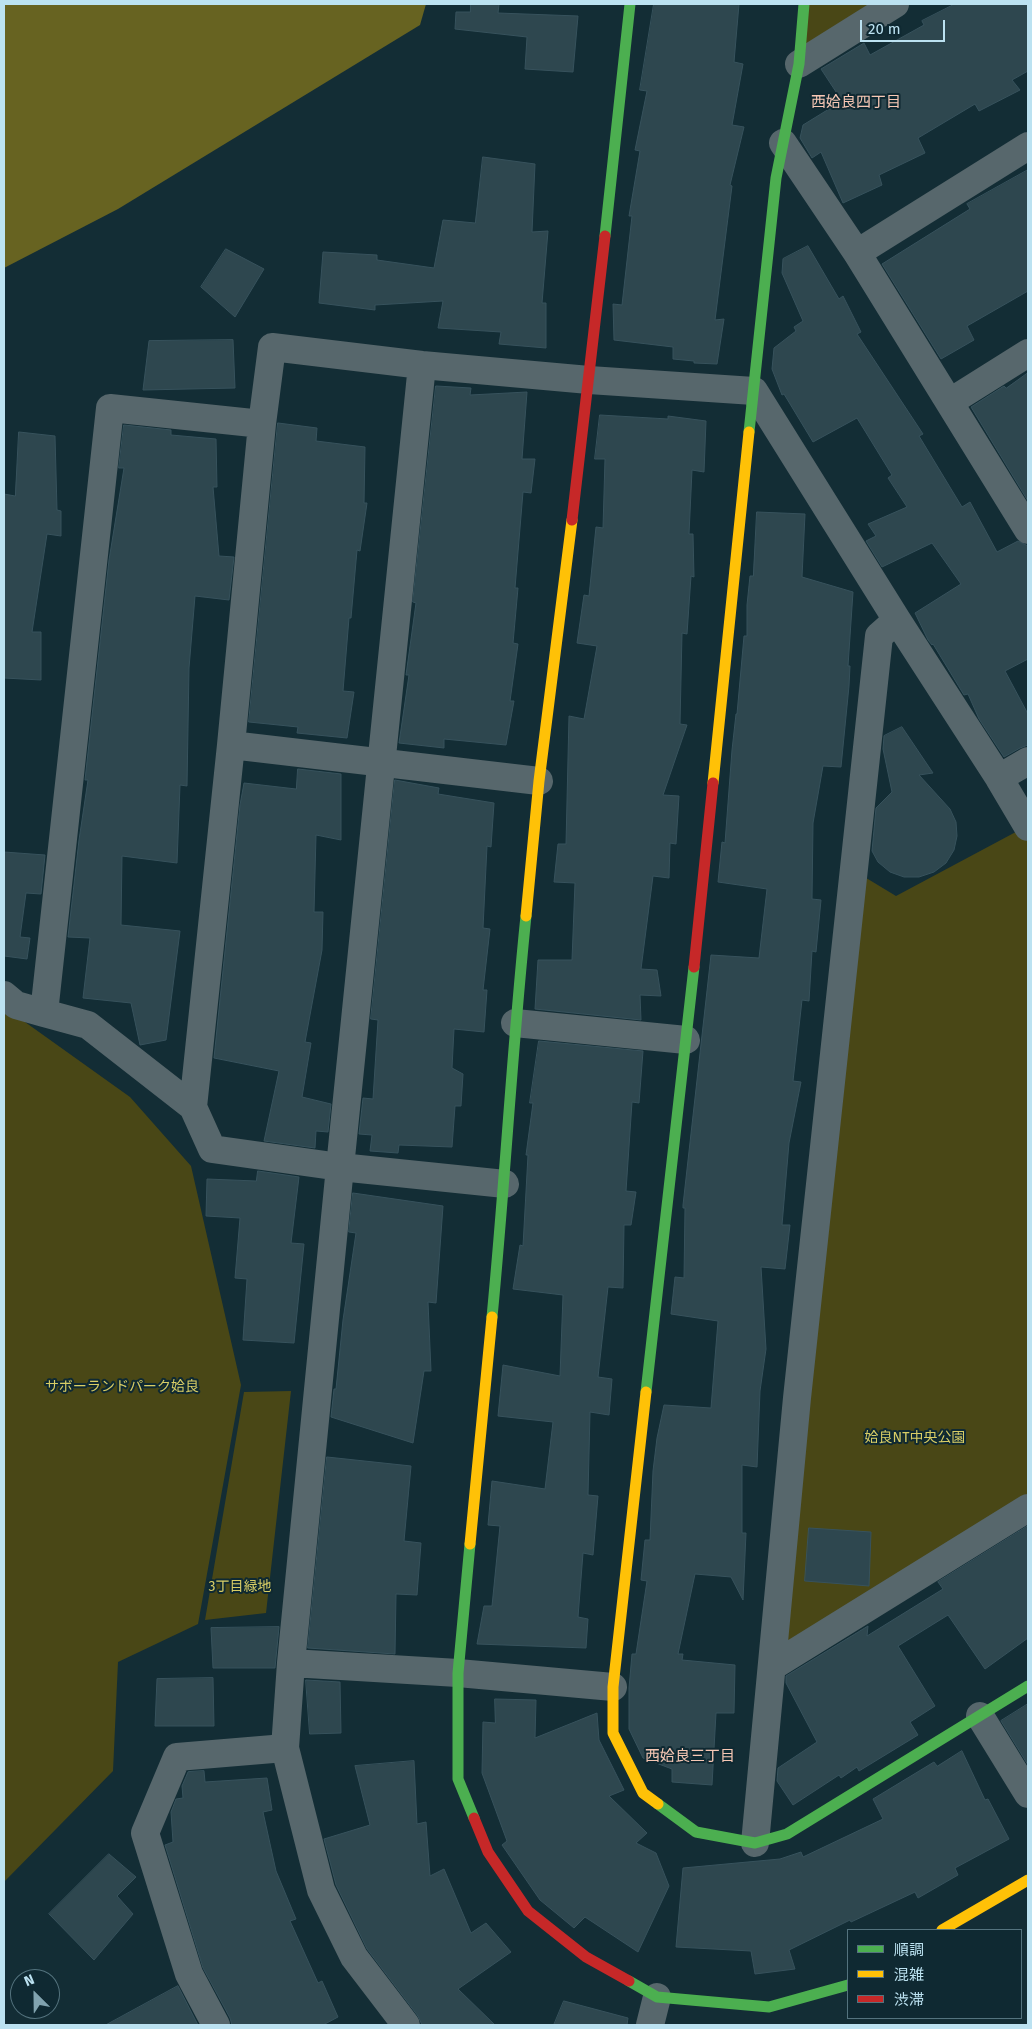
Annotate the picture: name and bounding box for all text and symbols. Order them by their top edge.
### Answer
scale bar [862,10,947,42]
text: 20 m [868,20,901,38]
district label: 西姶良四丁目 [811,94,901,112]
park label: サボーランドパーク姶良 [45,1379,199,1395]
park label: 姶良NT中央公園 [865,1430,965,1446]
park label: 3丁目緑地 [209,1579,271,1595]
district label: 西姶良三丁目 [645,1748,735,1766]
legend [847,1929,1022,2019]
text: 順調 [894,1941,924,1959]
text: 混雑 [894,1966,924,1984]
north arrow [10,1969,60,2019]
text: N [22,1971,37,1990]
text: 渋滞 [894,1991,924,2009]

